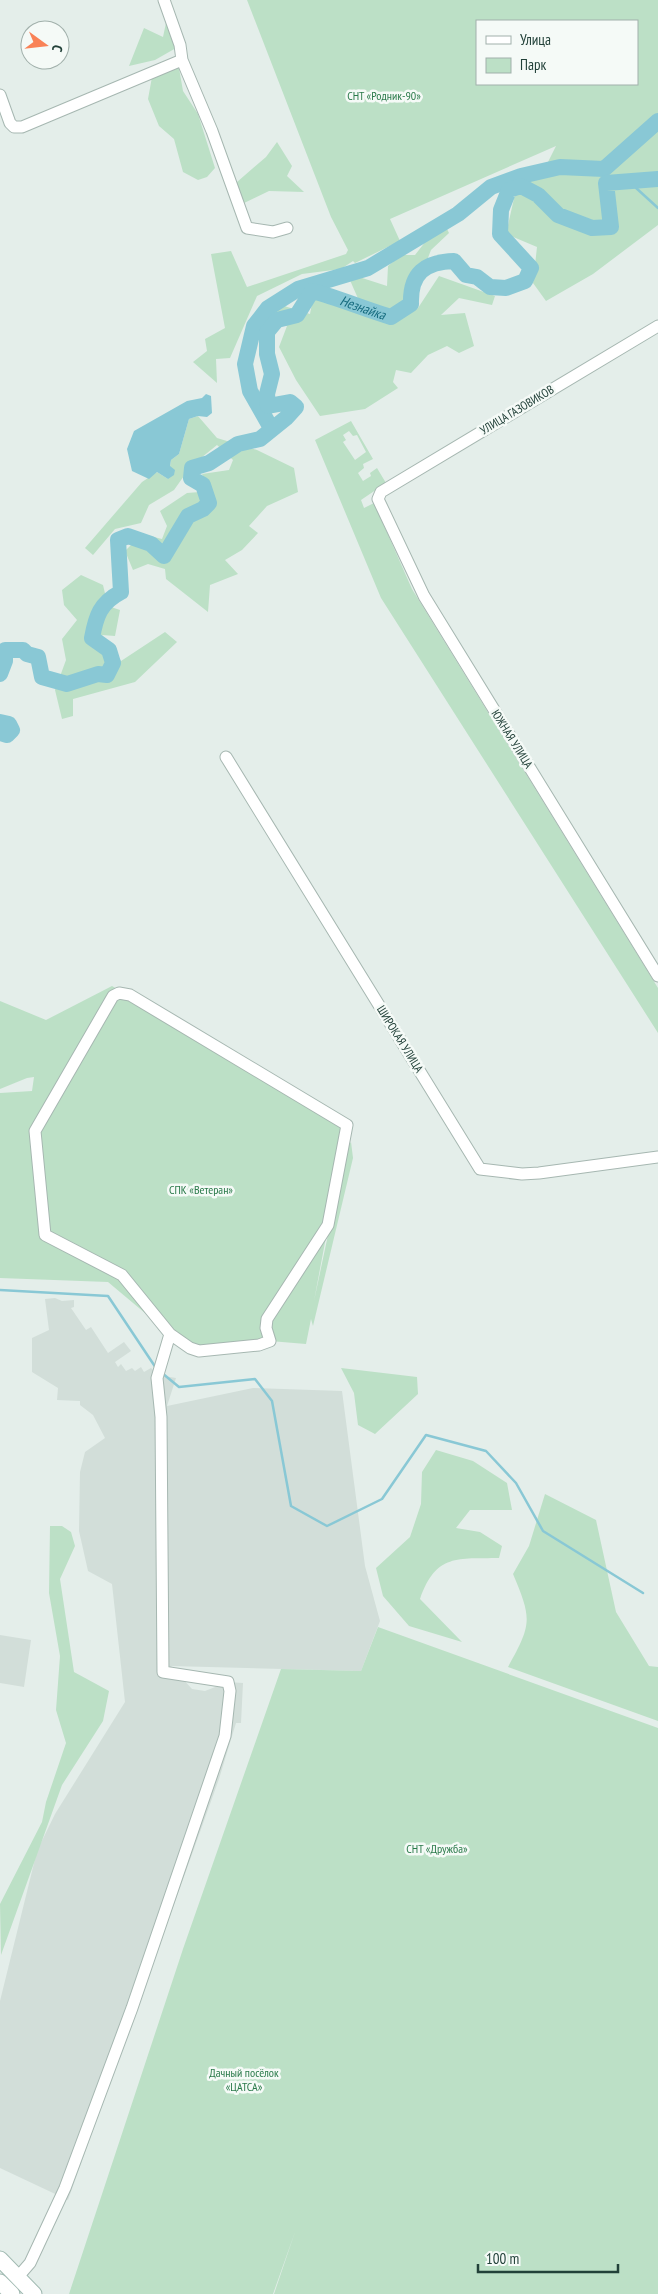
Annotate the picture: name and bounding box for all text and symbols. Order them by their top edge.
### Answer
north arrow [20,20,70,70]
legend [476,20,638,85]
text: Улица [520,30,551,49]
text: С [48,43,67,54]
text: Парк [520,55,546,74]
park label: СНТ «Родник-90» [347,88,421,103]
water label: Незнайка [338,291,389,324]
street label: УЛИЦА ГАЗОВИКОВ [477,381,557,438]
street label: ЮЖНАЯ УЛИЦА [488,707,537,771]
street label: ШИРОКАЯ УЛИЦА [374,1002,427,1075]
park label: СПК «Ветеран» [169,1182,233,1197]
park label: СНТ «Дружба» [406,1841,468,1856]
park label: Дачный посёлок «ЦАТСА» [209,2065,279,2094]
scale bar [478,2242,618,2274]
text: 100 m [486,2249,519,2268]

